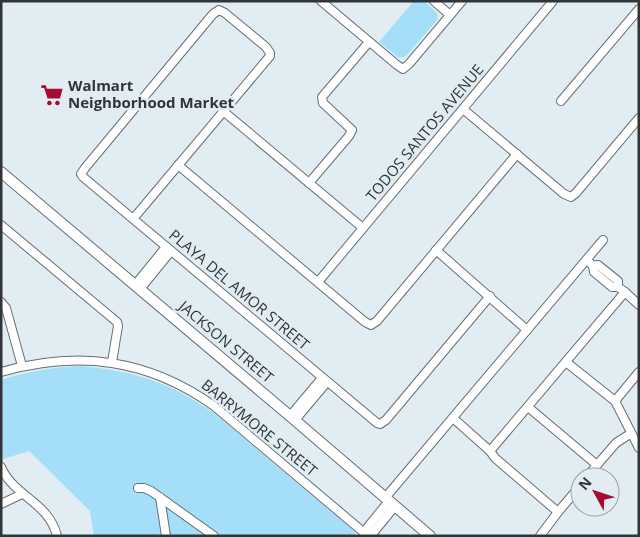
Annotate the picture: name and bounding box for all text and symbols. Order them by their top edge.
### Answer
street label: TODOS SANTOS AVENUE [361,60,487,205]
place label: Walmart Neighborhood Market [68,75,235,112]
supermarket icon: Walmart Neighborhood Market [39,82,65,108]
street label: PLAYA DEL AMOR STREET [165,225,315,354]
street label: JACKSON STREET [174,294,279,387]
street label: BARRYMORE STREET [198,374,322,481]
north arrow [570,467,620,517]
text: N [574,473,596,494]

